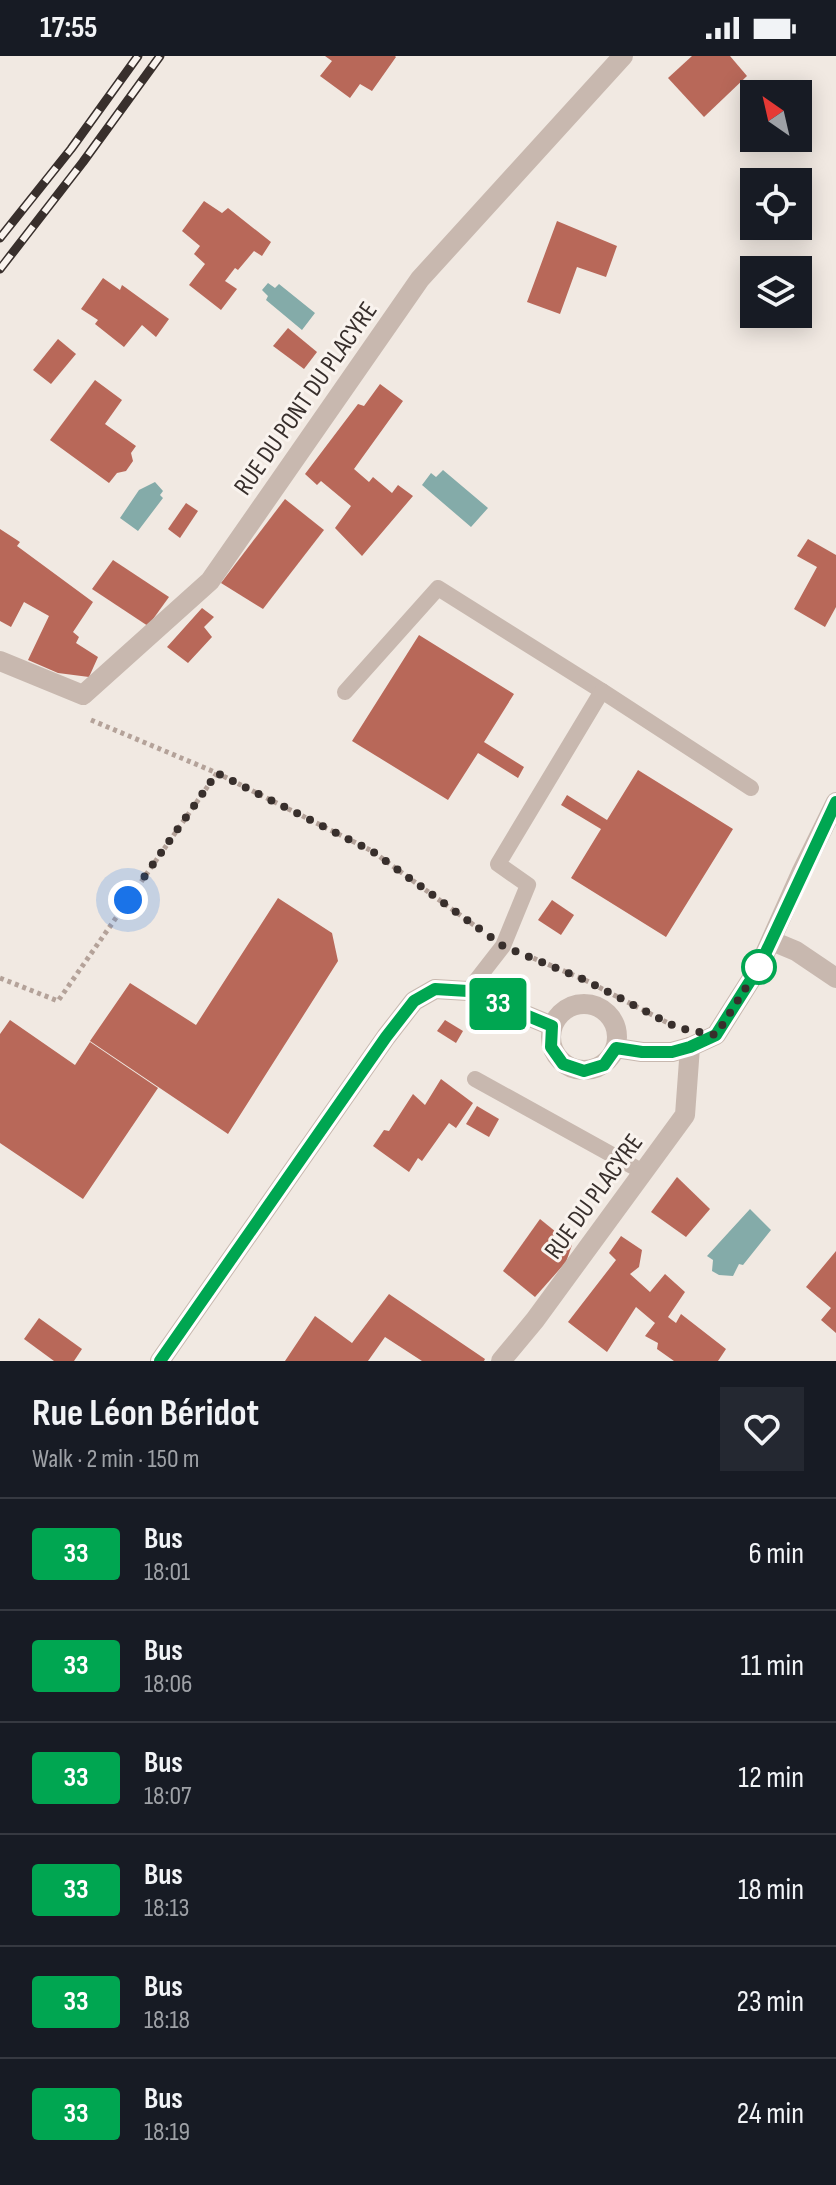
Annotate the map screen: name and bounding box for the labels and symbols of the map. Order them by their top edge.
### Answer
north arrow [740,80,812,152]
street label: RUE DU PONT DU PLACYRE [228,296,384,501]
your location [108,880,148,920]
unlabelled marker [742,950,776,984]
line badge: 33 [462,978,534,1030]
street label: RUE DU PLACYRE [538,1128,650,1265]

